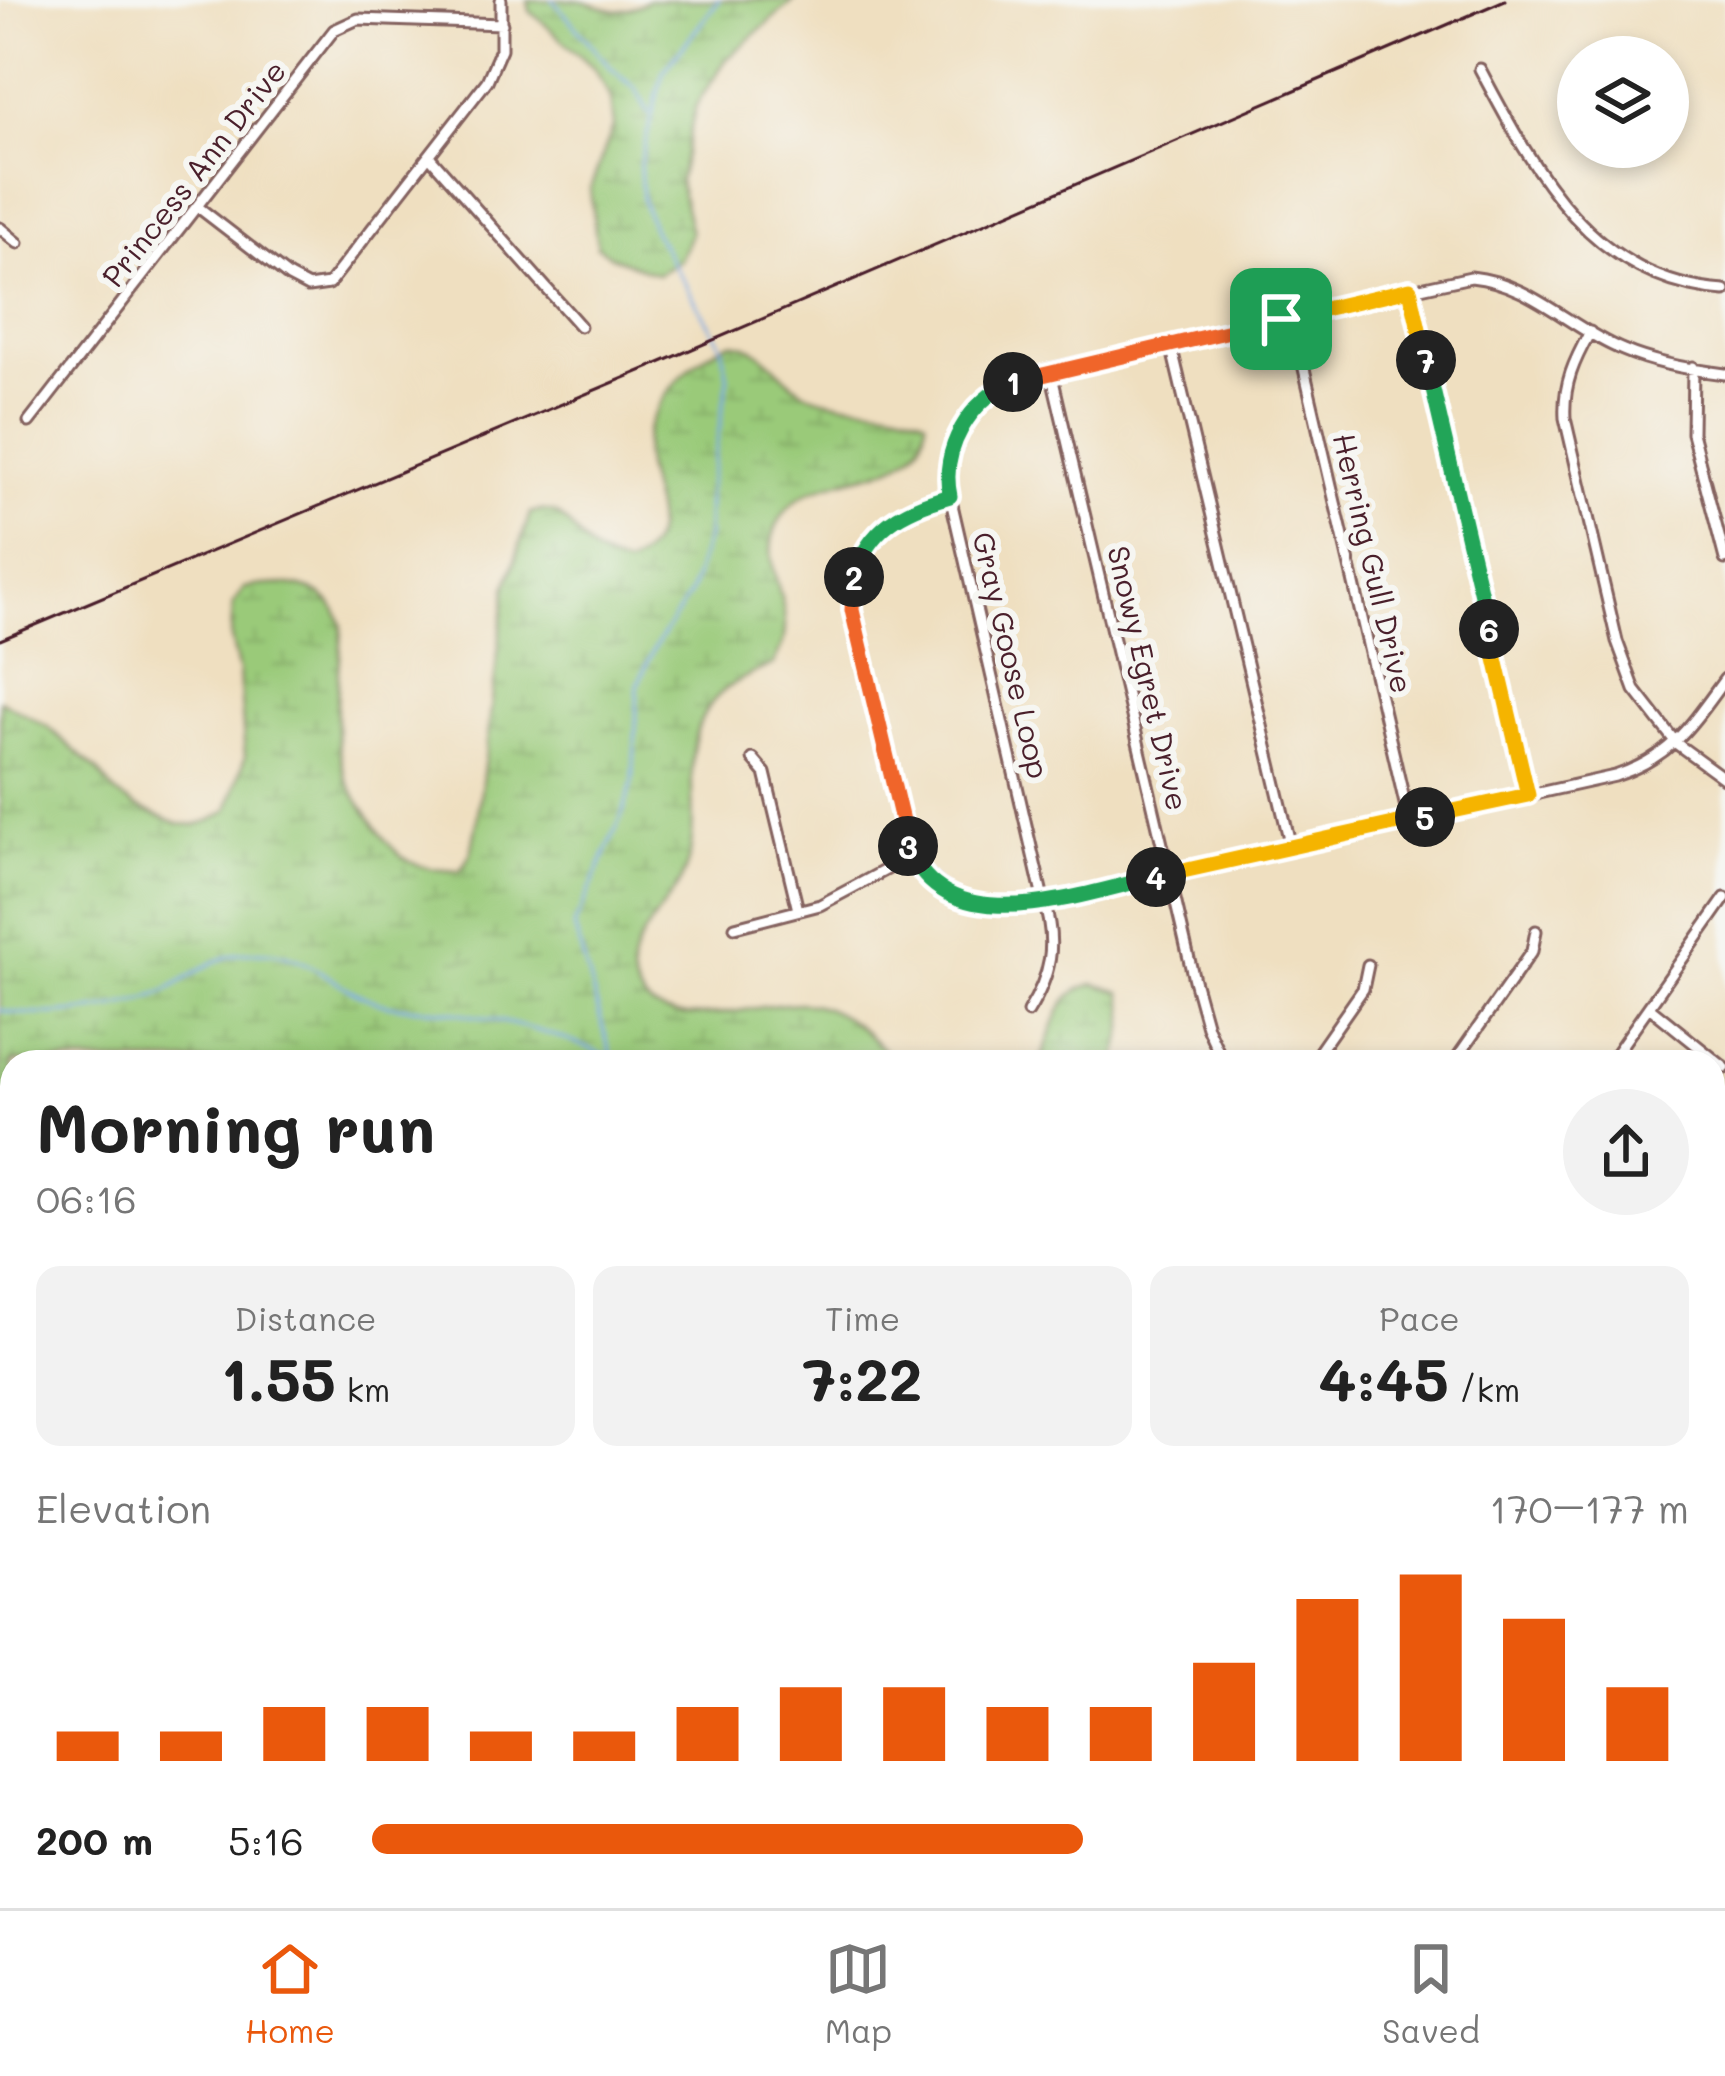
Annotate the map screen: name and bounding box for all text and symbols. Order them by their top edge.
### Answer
map controls [1557,36,1689,168]
button: layers [1557,36,1689,168]
street label: Princess Ann Drive [92,52,294,294]
pin [1230,268,1332,370]
icon: arrive [1248,286,1314,352]
pin: 7 [1396,330,1456,390]
text: 7 [1417,338,1435,381]
pin: 1 [983,352,1043,412]
text: 1 [1006,360,1020,403]
street label: Herring Gull Drive [1325,429,1423,697]
street label: Gray Goose Loop [964,528,1060,782]
street label: Snowy Egret Drive [1099,542,1199,814]
pin: 2 [824,547,884,607]
text: 2 [845,555,863,598]
pin: 6 [1459,599,1519,659]
text: 6 [1479,607,1499,650]
pin: 5 [1395,787,1455,847]
text: 5 [1415,795,1435,838]
pin: 3 [878,816,938,876]
text: 3 [898,824,918,867]
pin: 4 [1126,847,1186,907]
text: 4 [1146,855,1166,898]
text: Morning run [36,1084,435,1170]
button: share [1563,1089,1689,1215]
text: 06:16 [36,1172,137,1223]
text: Distance [235,1296,377,1339]
text: Time [825,1296,900,1339]
text: Pace [1379,1296,1460,1339]
text: 1.55 [221,1339,336,1417]
text: 7:22 [803,1339,922,1417]
text: 4:45 [1319,1339,1449,1417]
text: km [336,1367,390,1410]
text: /km [1449,1367,1520,1410]
text: Elevation [36,1482,211,1533]
text: 170–177 m [1490,1482,1689,1533]
text: 200 m [36,1814,153,1865]
text: 5:16 [228,1814,304,1865]
tab: Home [245,1936,335,2051]
tab: Map [825,1936,892,2051]
tab: Saved [1382,1936,1480,2051]

